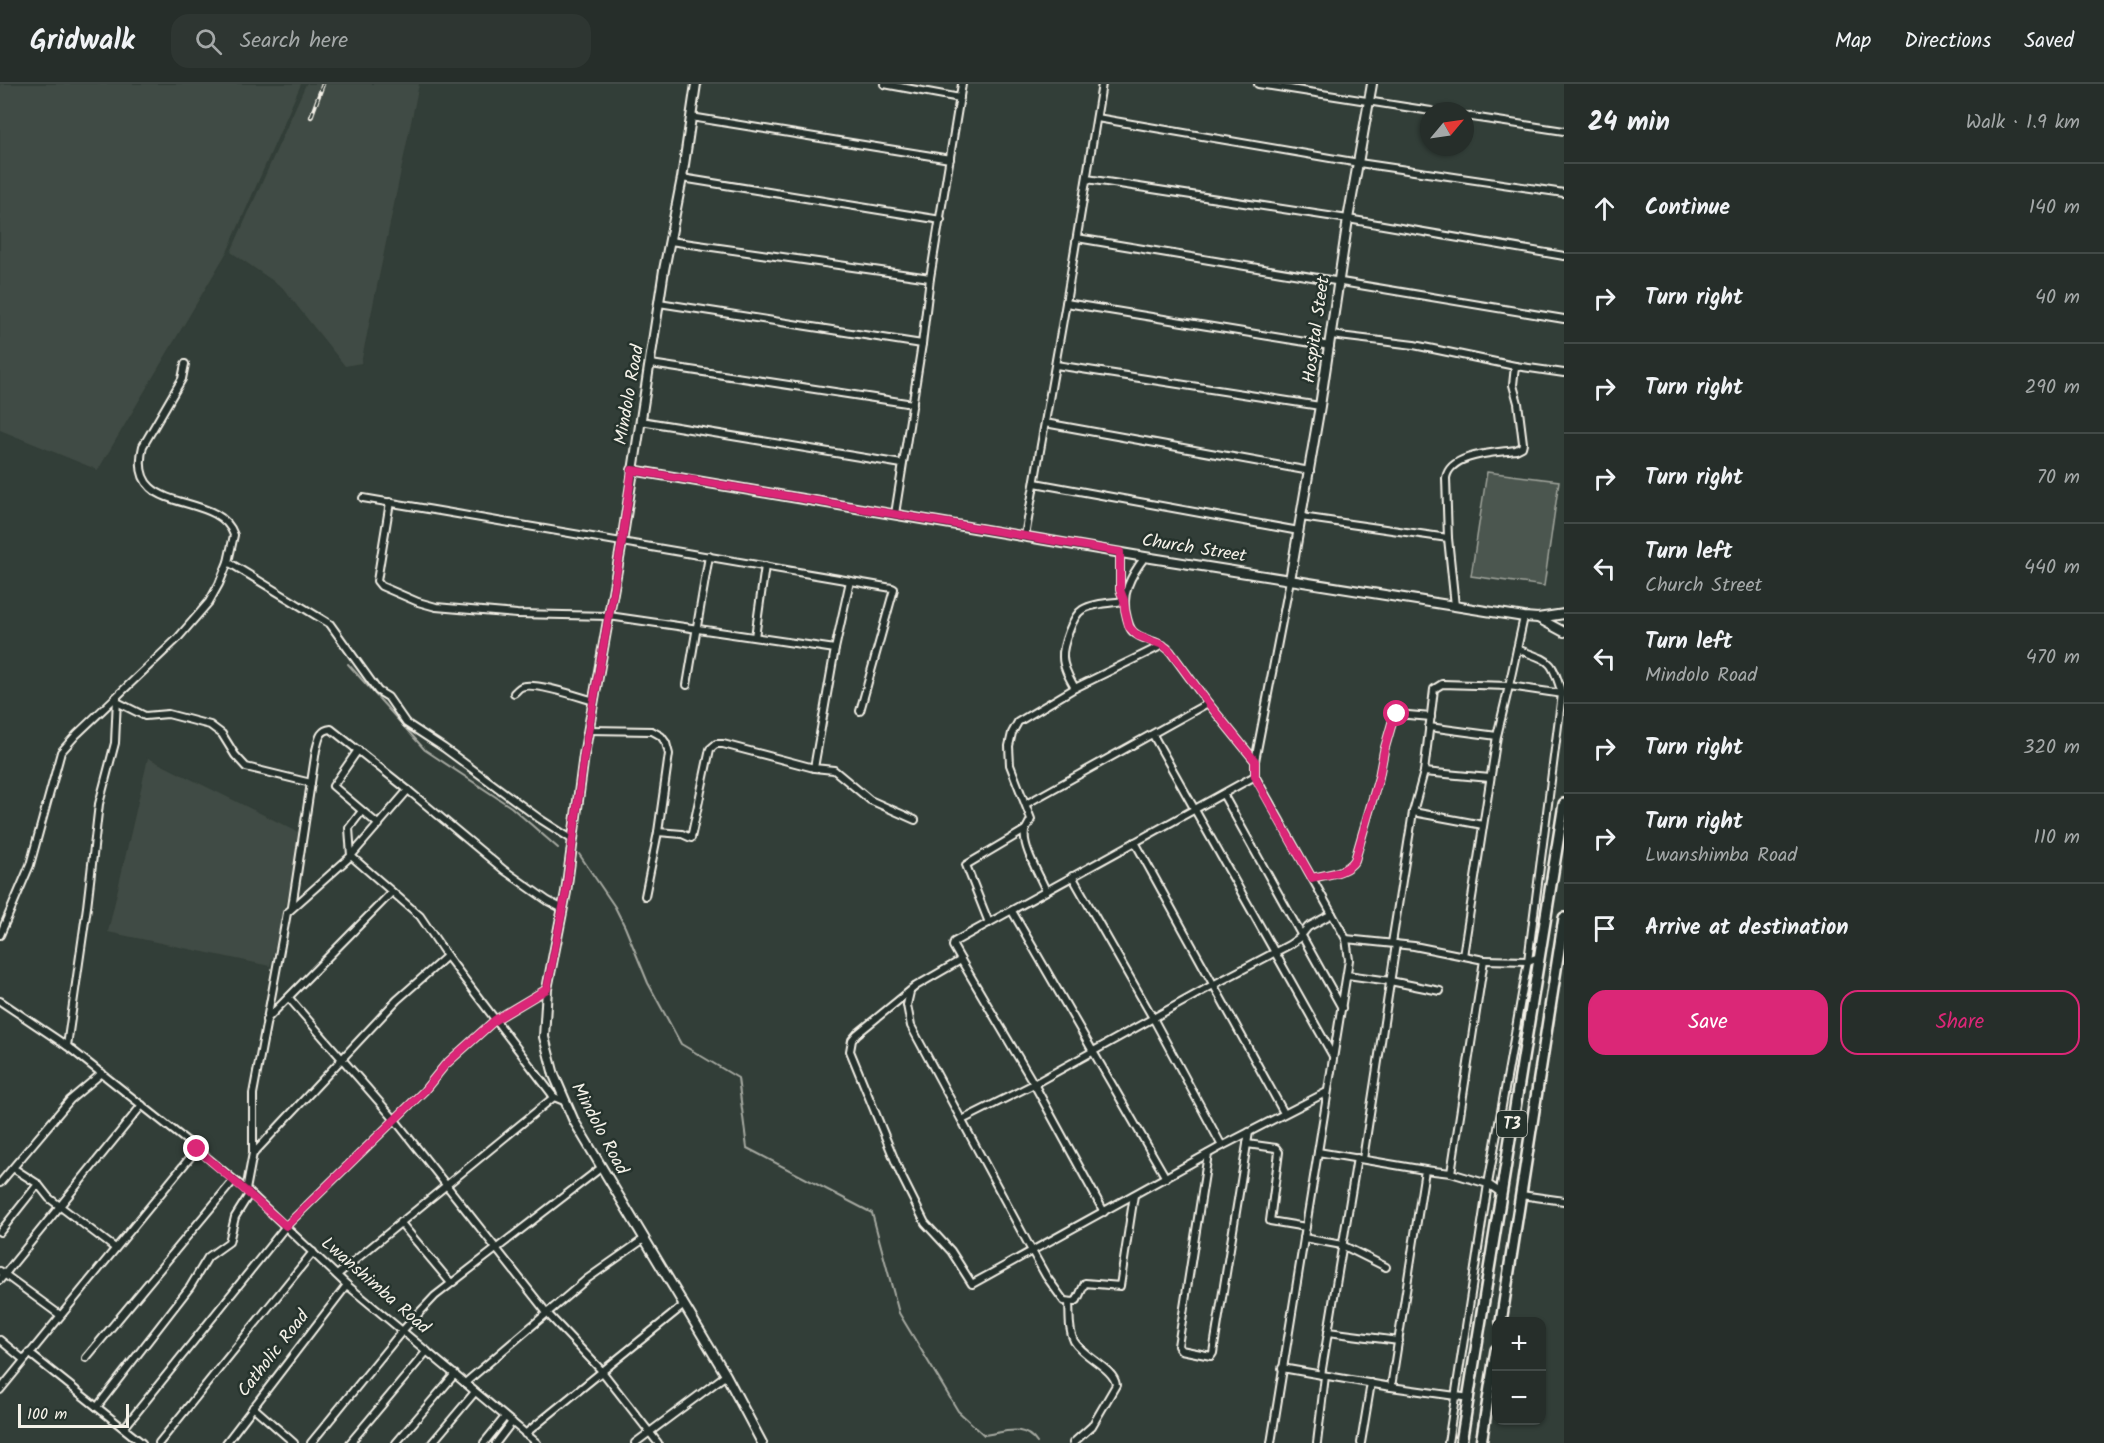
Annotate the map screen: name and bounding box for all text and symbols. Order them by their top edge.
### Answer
search box [171,14,591,68]
text: Gridwalk [30,19,135,64]
text: Search here [240,24,348,59]
icon: search [192,25,225,58]
text: Map [1835,25,1871,58]
text: Directions [1904,25,1991,58]
text: Saved [2024,25,2074,58]
north arrow [1420,102,1474,156]
text: 24 min [1588,102,1670,144]
text: Walk · 1.9 km [1966,107,2080,139]
text: Continue [1645,191,1730,226]
icon: ahead [1588,192,1621,225]
text: 140 m [2029,192,2080,224]
street label: Hospital Steet [1295,274,1339,385]
text: Turn right [1645,281,1743,316]
icon: right [1588,282,1621,315]
text: 40 m [2035,282,2080,314]
street label: Mindolo Road [607,342,653,447]
text: Turn right [1645,371,1743,406]
icon: right [1588,372,1621,405]
text: 290 m [2025,372,2080,404]
text: Turn right [1645,461,1743,496]
icon: right [1588,462,1621,495]
text: 70 m [2037,462,2080,494]
street label: Church Street [1140,526,1249,572]
text: Turn left [1645,535,1732,570]
icon: left [1588,552,1621,585]
text: 440 m [2024,552,2080,584]
text: Church Street [1645,570,1762,602]
text: Turn left [1645,625,1732,660]
icon: left [1588,642,1621,675]
text: 470 m [2026,642,2080,674]
text: Mindolo Road [1645,660,1757,692]
route start [1383,700,1409,726]
text: Turn right [1645,731,1743,766]
icon: right [1588,732,1621,765]
text: 320 m [2023,732,2080,764]
text: Turn right [1645,805,1743,840]
icon: right [1588,822,1621,855]
text: 110 m [2034,822,2080,854]
text: Lwanshimba Road [1645,840,1797,872]
text: Arrive at destination [1645,911,1848,946]
icon: arrive [1588,912,1621,945]
button: Save [1588,990,1828,1055]
button: Share [1840,990,2080,1055]
street label: Mindolo Road [562,1078,636,1181]
road number: T3 [1497,1111,1527,1137]
route end [183,1135,209,1161]
street label: Lwanshimba Road [314,1230,437,1343]
street label: Catholic Road [231,1303,318,1404]
map controls [1492,1317,1546,1425]
button: + [1492,1317,1546,1371]
button: − [1492,1371,1546,1425]
scale bar [18,1401,129,1428]
text: 100 m [27,1402,67,1427]

